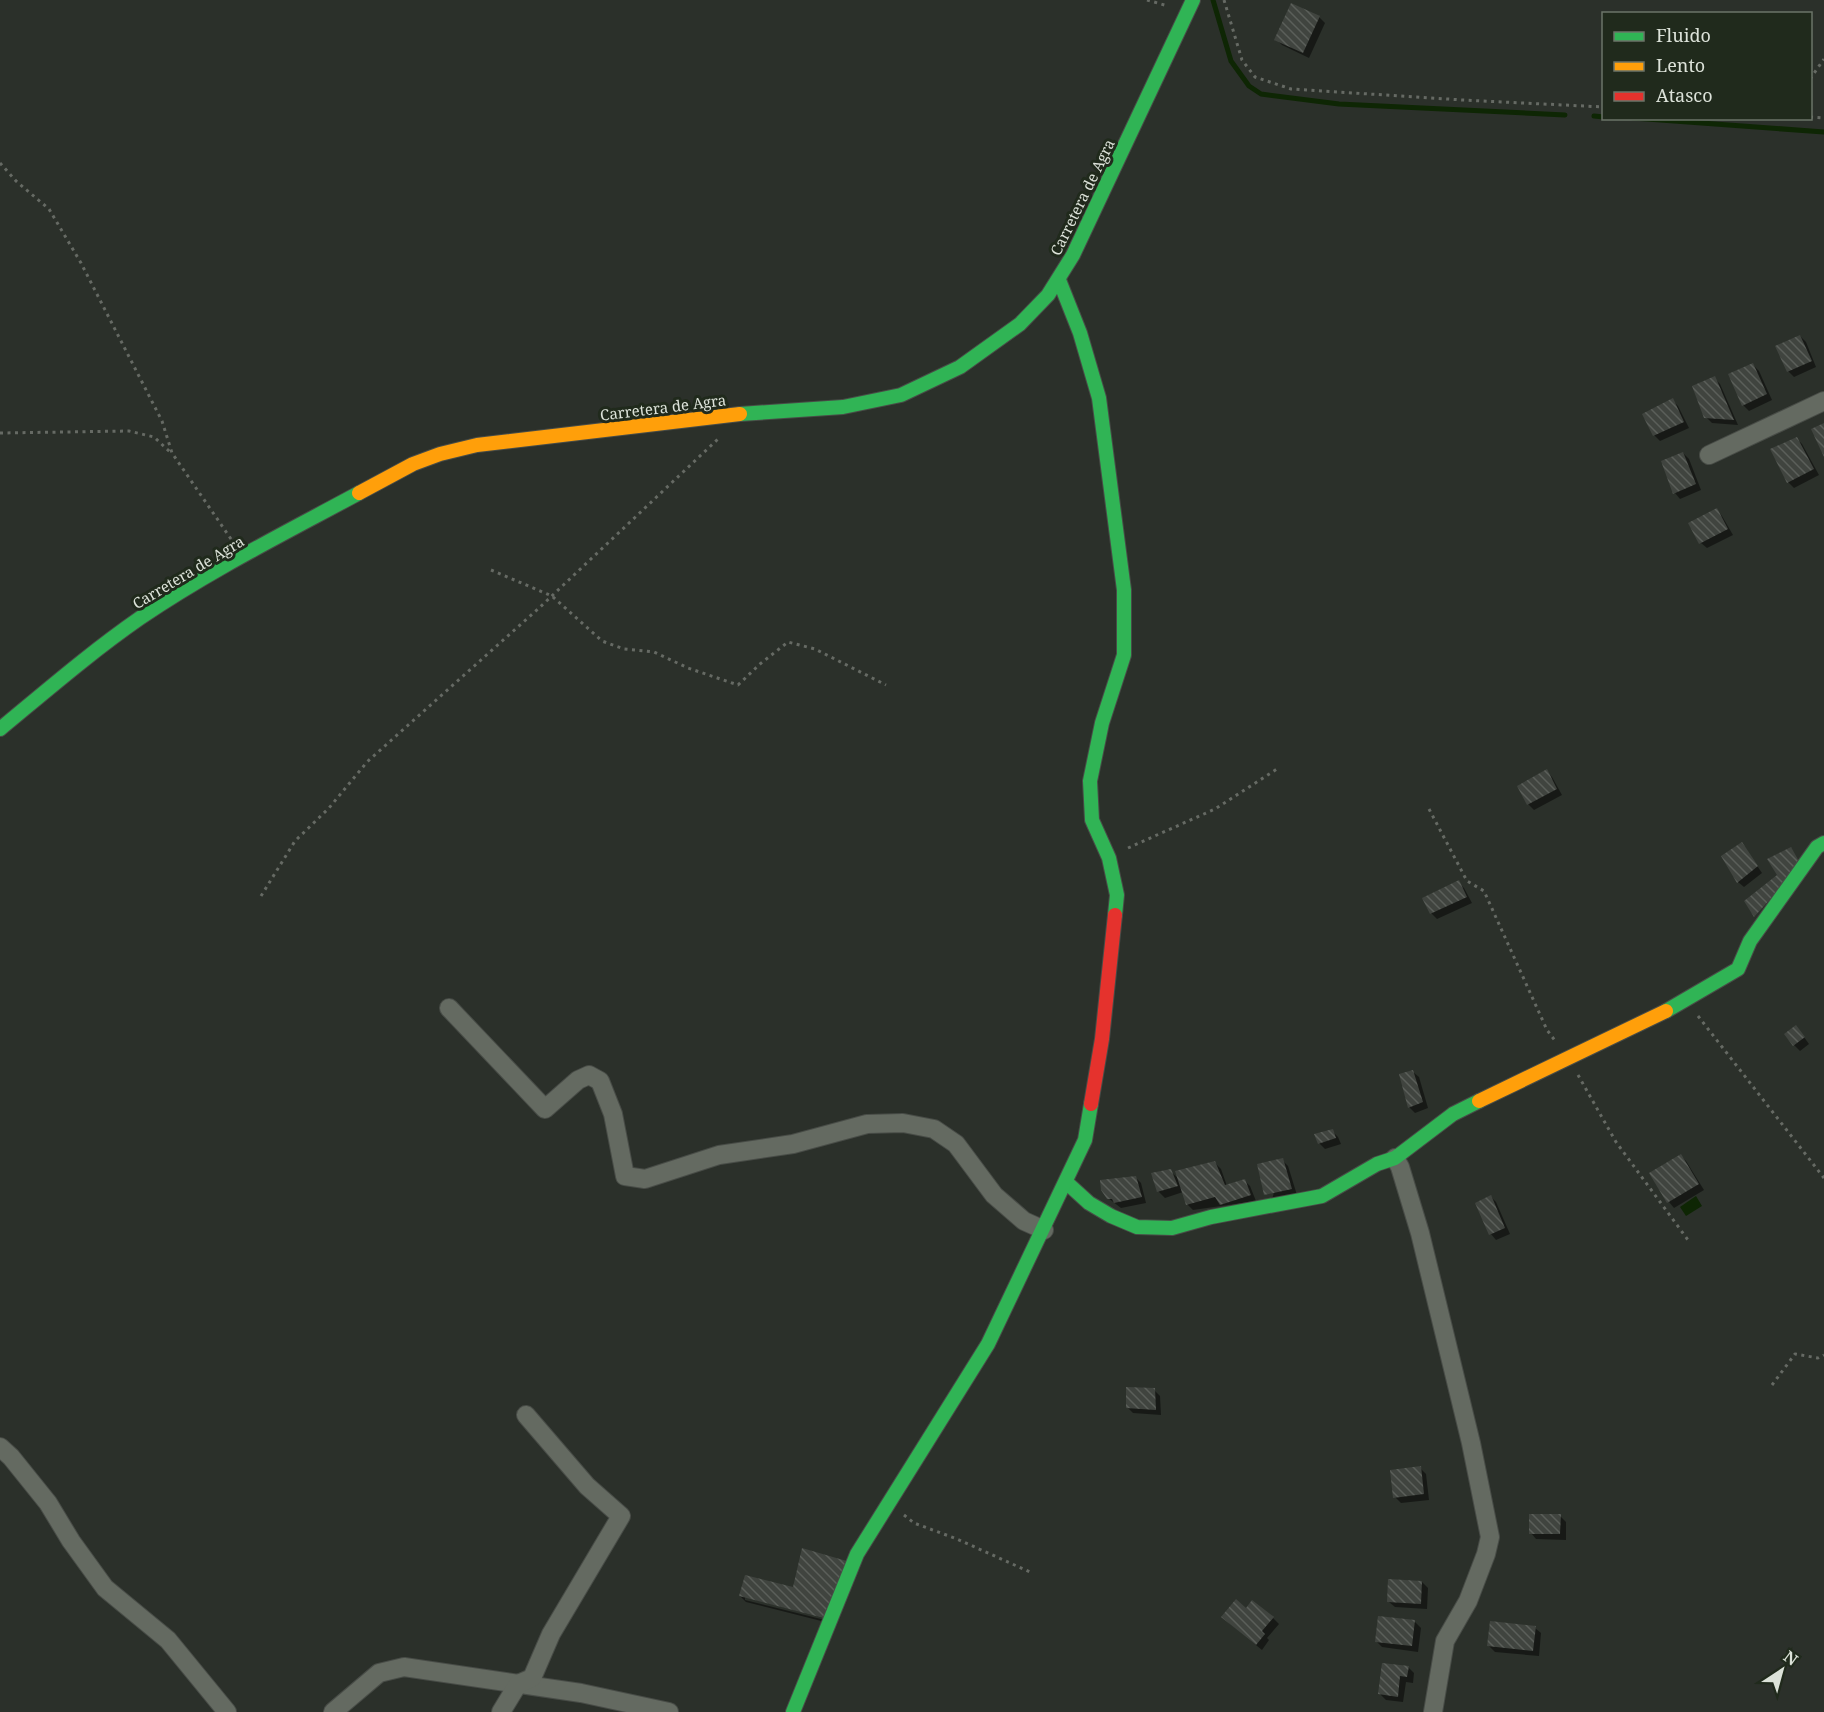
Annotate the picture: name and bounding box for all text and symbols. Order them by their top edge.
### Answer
legend [1602,12,1812,120]
text: Fluido [1656,23,1711,47]
text: Lento [1656,53,1705,77]
text: Atasco [1656,83,1713,107]
street label: Carretera de Agra [1045,136,1119,258]
street label: Carretera de Agra [599,389,727,425]
street label: Carretera de Agra [128,531,248,613]
north arrow [1752,1640,1812,1700]
text: N [1779,1645,1803,1671]

